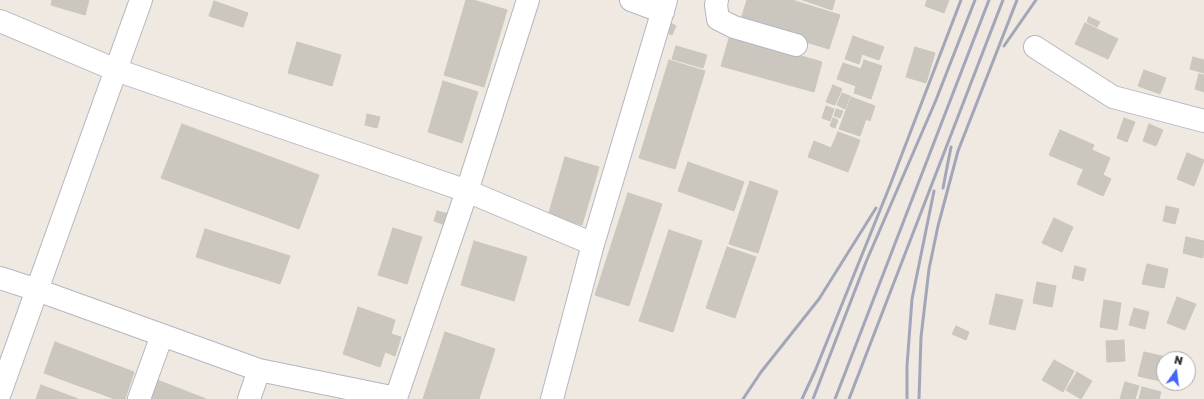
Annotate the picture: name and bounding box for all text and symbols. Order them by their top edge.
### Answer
north arrow [1156,351,1196,391]
text: N [1173,353,1184,367]

